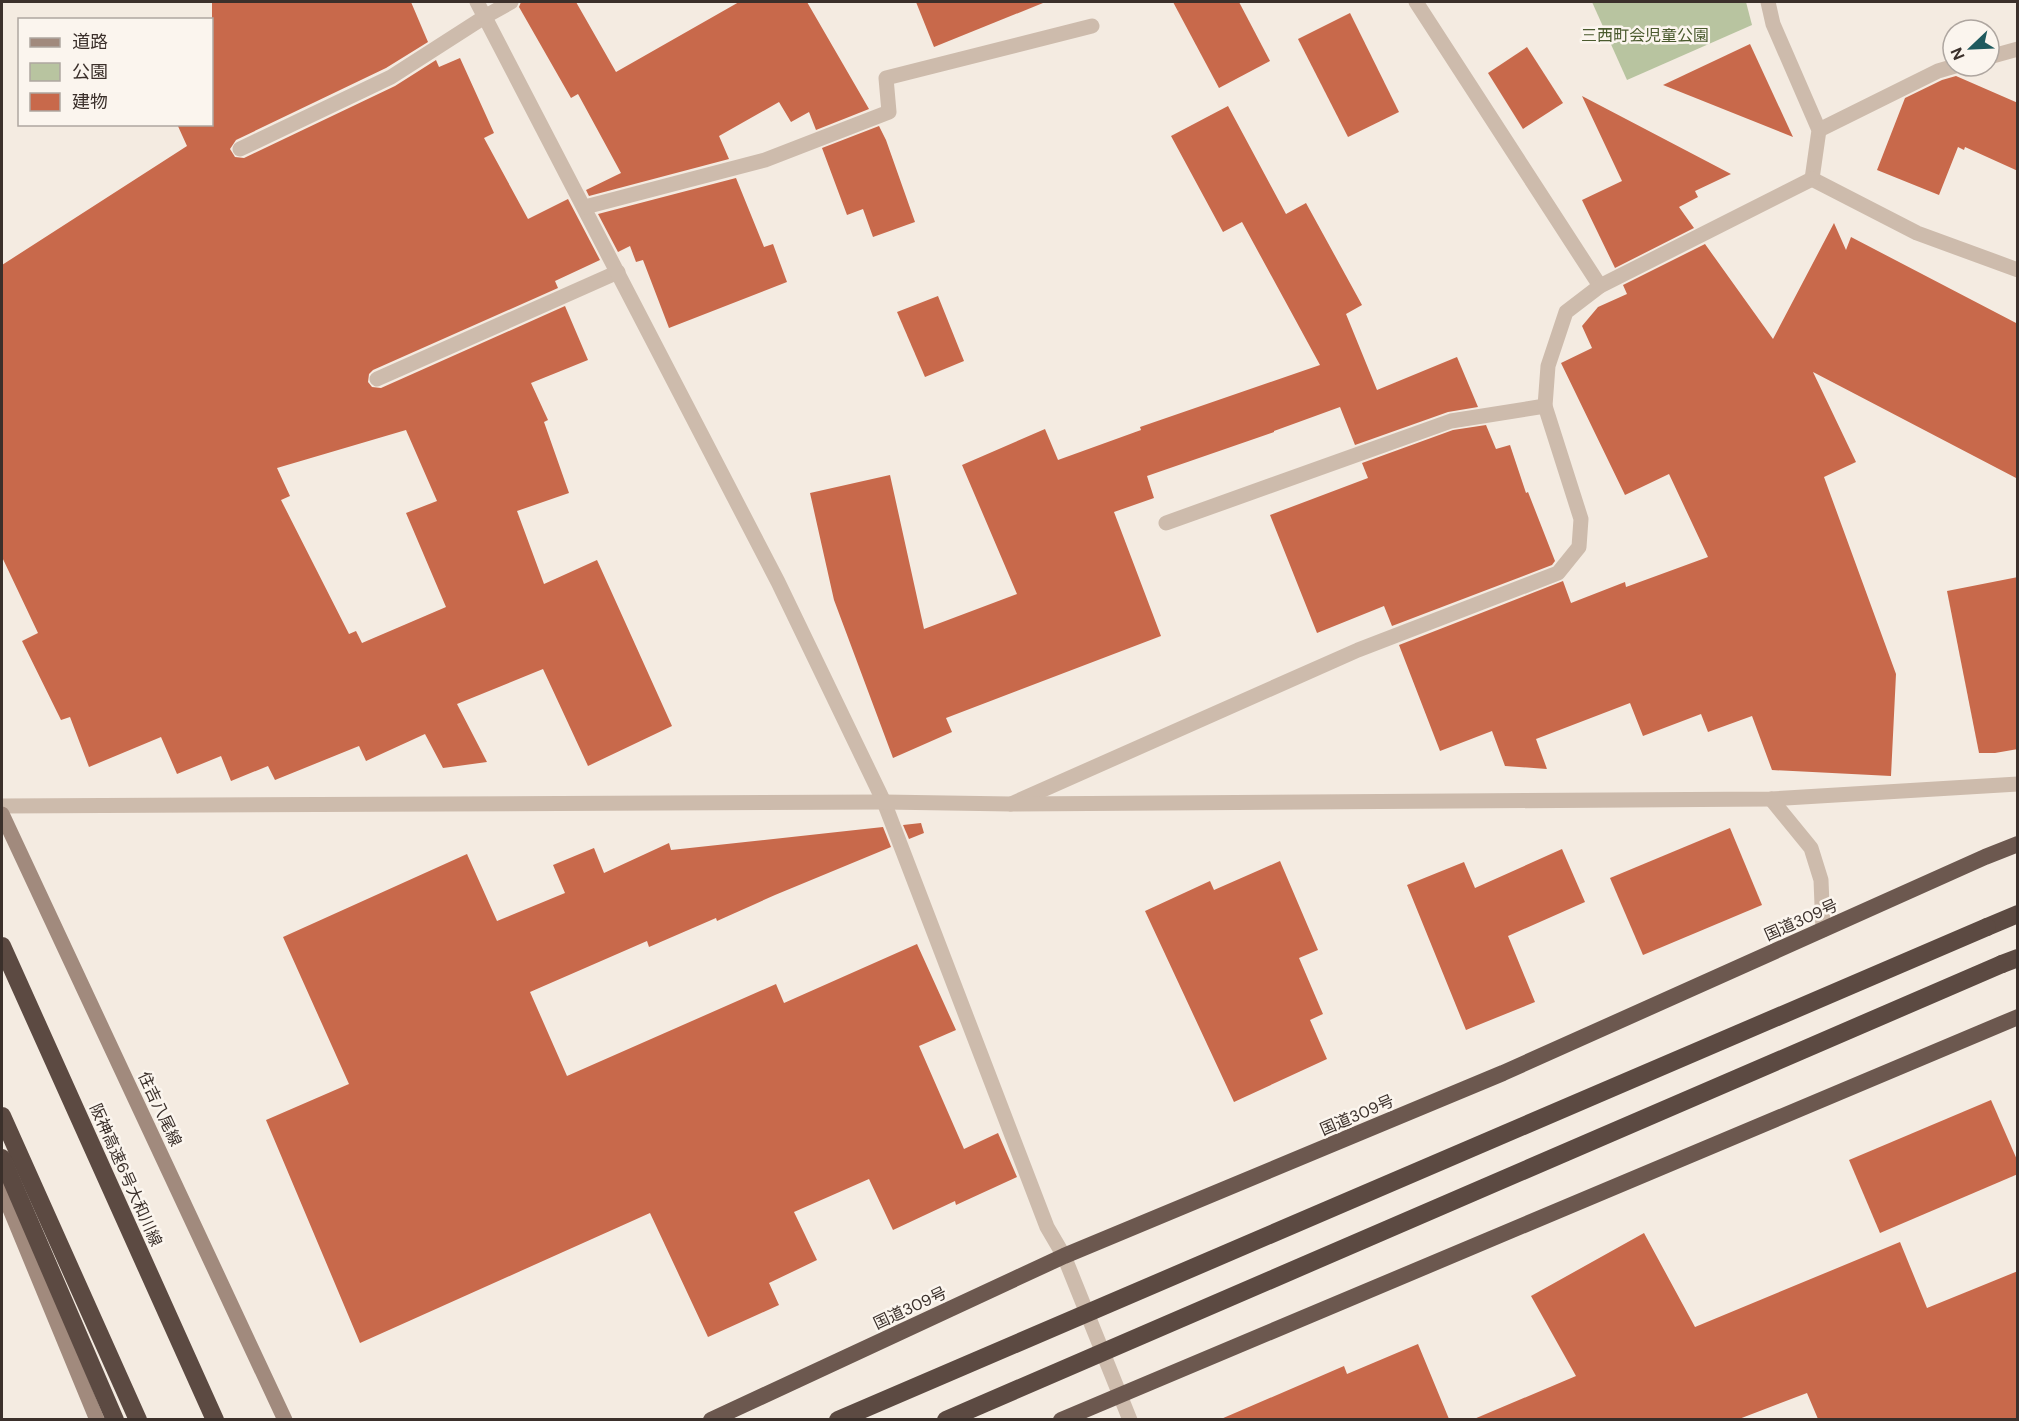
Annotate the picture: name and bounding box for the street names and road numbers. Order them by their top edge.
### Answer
street label: 国道309号 [1761,894,1841,946]
street label: 住吉八尾線 [134,1068,186,1150]
street label: 国道309号 [1317,1090,1397,1140]
street label: 阪神高速6号大和川線 [85,1100,167,1250]
street label: 国道309号 [870,1282,950,1334]

